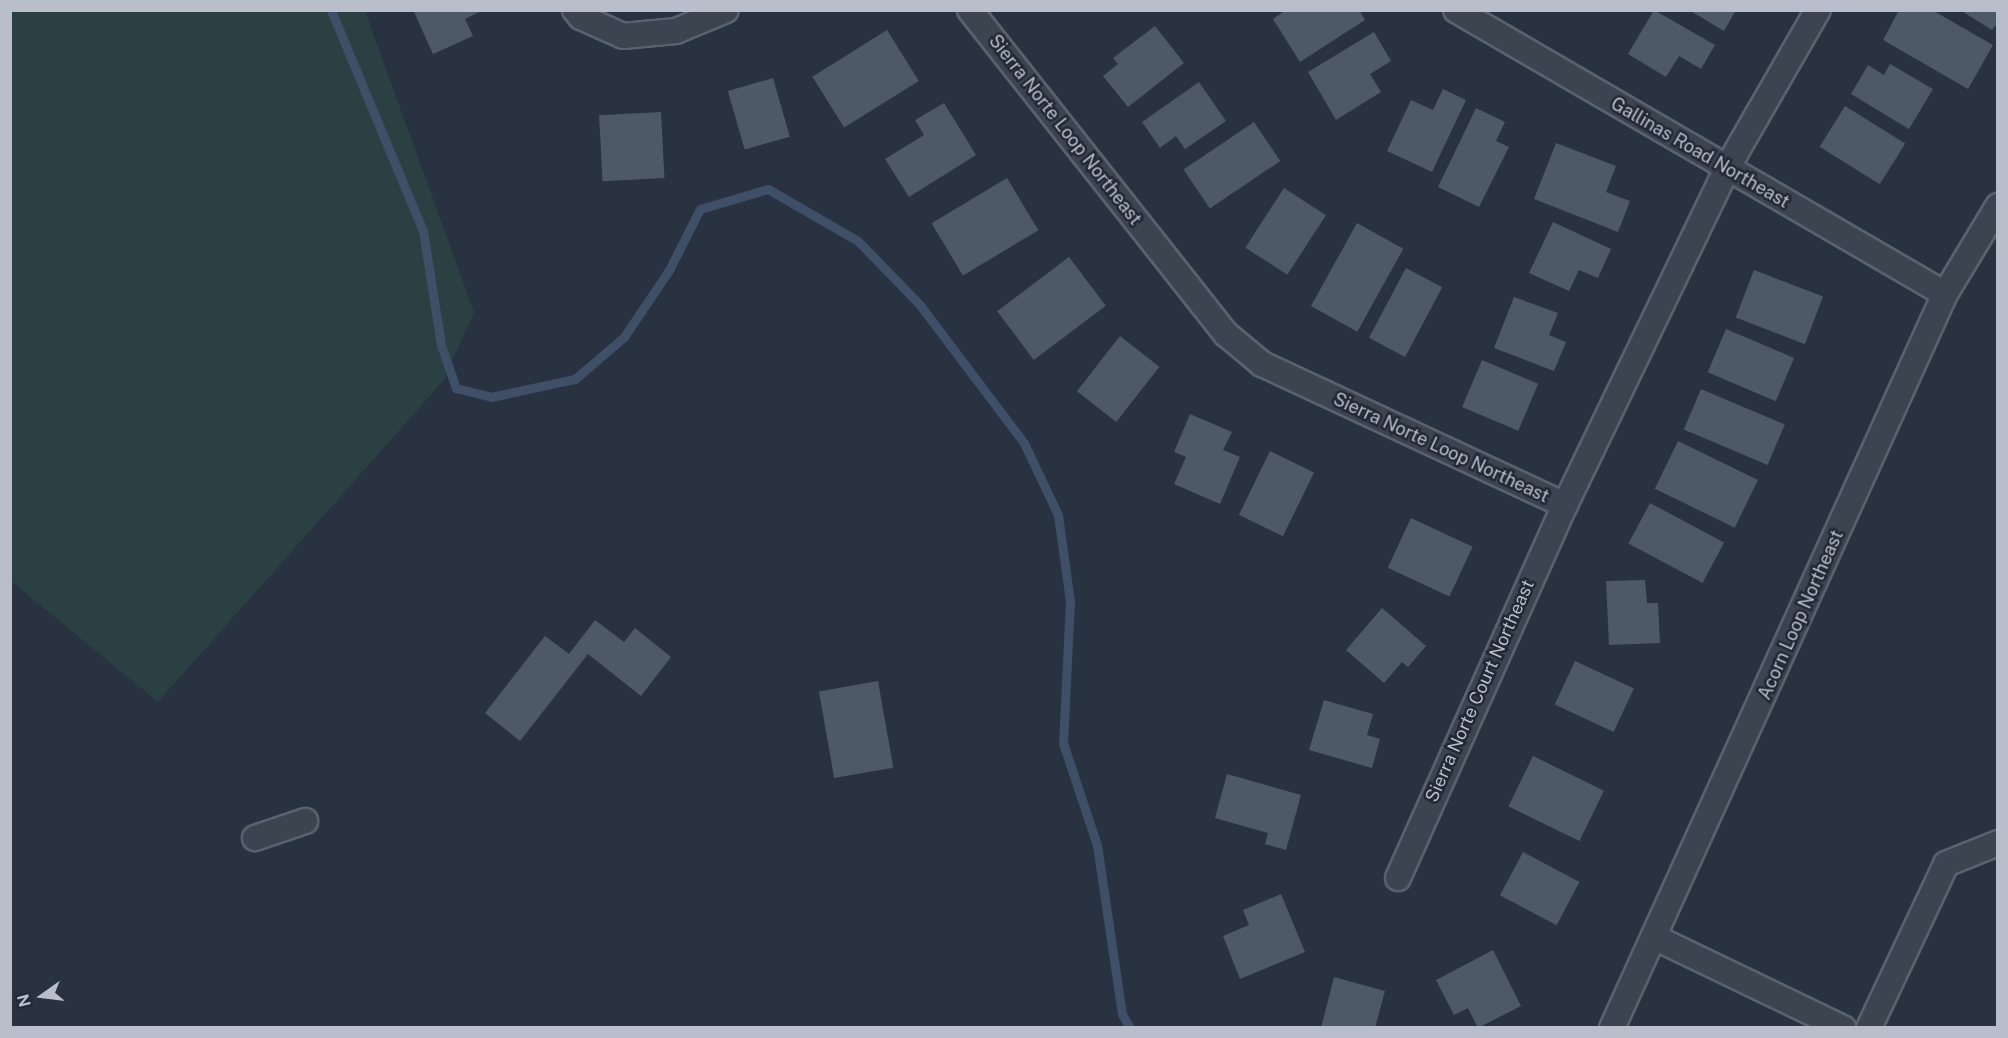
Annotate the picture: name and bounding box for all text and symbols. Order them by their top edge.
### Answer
street label: Sierra Norte Loop Northeast [984,31,1146,229]
street label: Gallinas Road Northeast [1607,93,1793,213]
street label: Sierra Norte Loop Northeast [1330,388,1552,508]
street label: Acorn Loop Northeast [1754,527,1848,703]
street label: Sierra Norte Court Northeast [1421,576,1539,806]
north arrow [12,966,72,1026]
text: N [13,992,35,1009]

